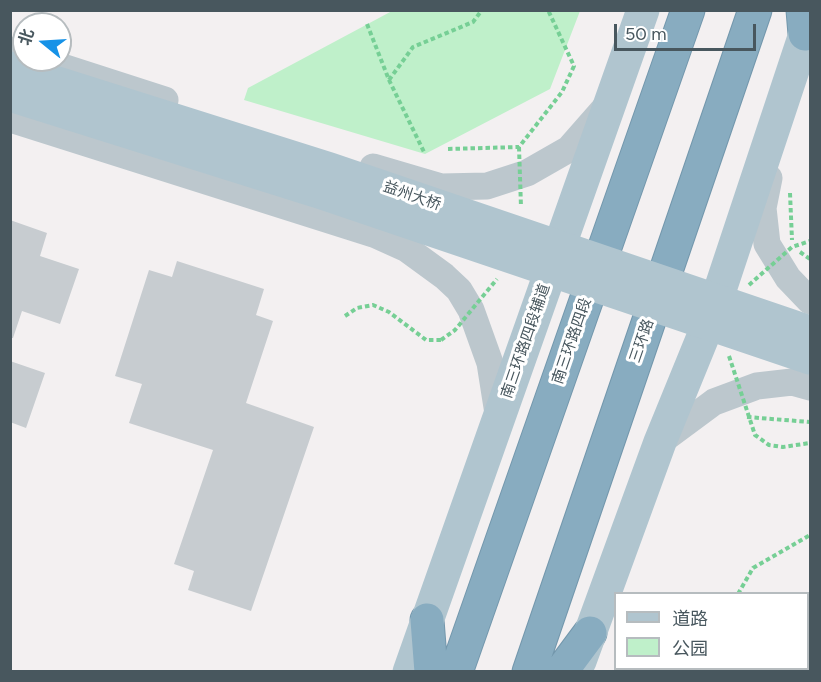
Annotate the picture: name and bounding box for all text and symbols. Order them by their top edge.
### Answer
north arrow [12,12,72,72]
scale bar [617,12,760,50]
text: 50 m [625,23,667,45]
text: 北 [15,26,38,47]
street label: 益州大桥 [381,178,443,214]
street label: 南三环路四段辅道 [498,281,554,401]
street label: 南三环路四段 [549,296,595,386]
street label: 三环路 [626,317,658,365]
legend [614,592,809,670]
text: 道路 [672,608,708,630]
text: 公园 [672,638,708,660]

